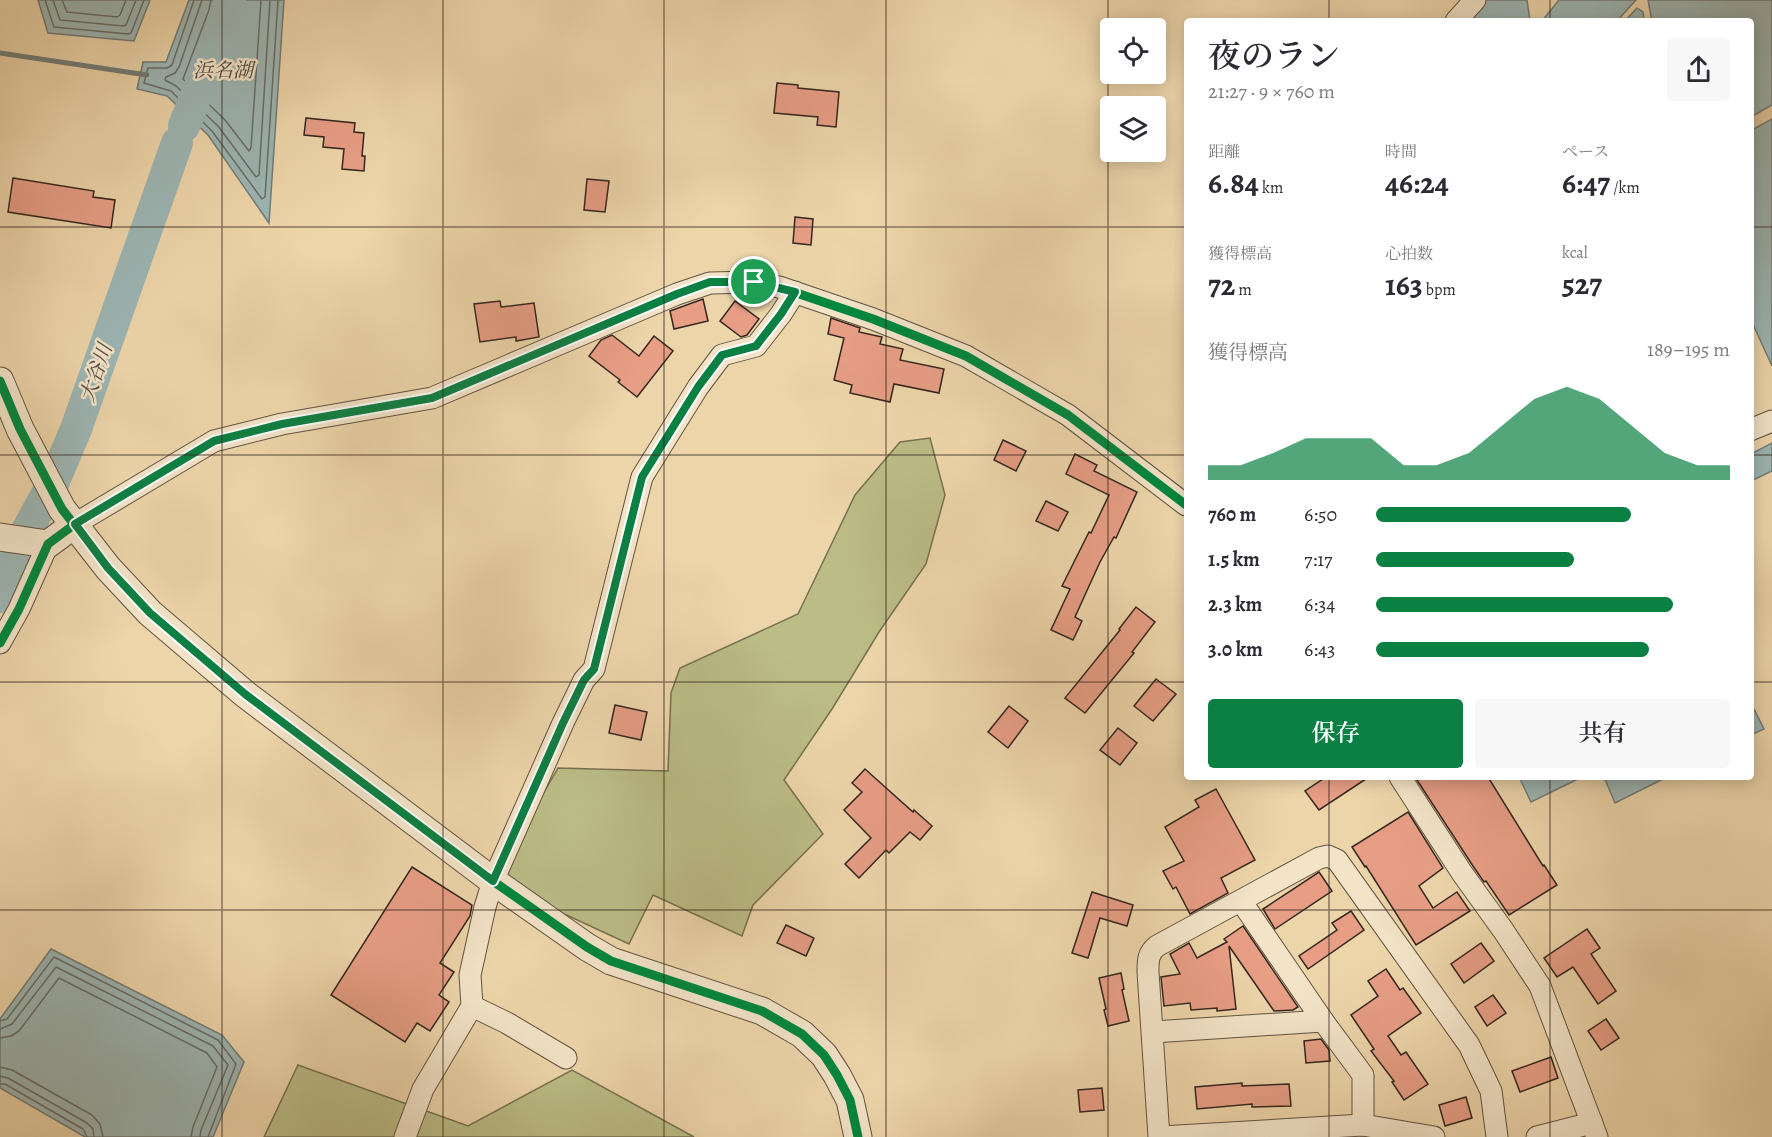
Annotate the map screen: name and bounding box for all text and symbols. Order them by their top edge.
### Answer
map controls [1100,18,1166,162]
button: locate [1100,18,1166,84]
text: 夜のラン [1208,33,1340,78]
button: share [1667,38,1730,101]
water label: 浜名湖 [193,57,256,84]
text: 21:27 · 9 × 760 m [1208,78,1335,105]
button: layers [1100,96,1166,162]
text: 距離 [1208,141,1240,163]
text: 時間 [1385,141,1417,163]
text: ペース [1562,141,1609,163]
text: 6.84 [1208,163,1259,203]
text: 46:24 [1385,163,1449,203]
text: 6:47 [1562,163,1610,203]
text: km [1259,177,1283,199]
text: /km [1610,177,1640,199]
text: kcal [1562,242,1588,264]
text: 獲得標高 [1208,243,1272,265]
text: 心拍数 [1385,243,1433,265]
pin [728,256,779,307]
text: 527 [1562,264,1602,304]
icon: arrive [737,265,770,298]
text: 72 [1208,265,1235,305]
text: 163 [1385,265,1423,305]
text: m [1235,279,1252,301]
text: bpm [1423,279,1456,301]
text: 189–195 m [1647,336,1730,363]
water label: 大谷川 [73,338,119,406]
text: 獲得標高 [1208,339,1288,366]
text: 760 m [1208,501,1256,528]
text: 6:50 [1304,501,1337,528]
text: 1.5 km [1208,546,1260,573]
text: 7:17 [1304,546,1332,573]
text: 2.3 km [1208,591,1262,618]
text: 6:34 [1304,591,1335,618]
text: 3.0 km [1208,636,1263,663]
text: 6:43 [1304,636,1335,663]
button: 保存 [1208,699,1463,768]
button: 共有 [1475,699,1730,768]

